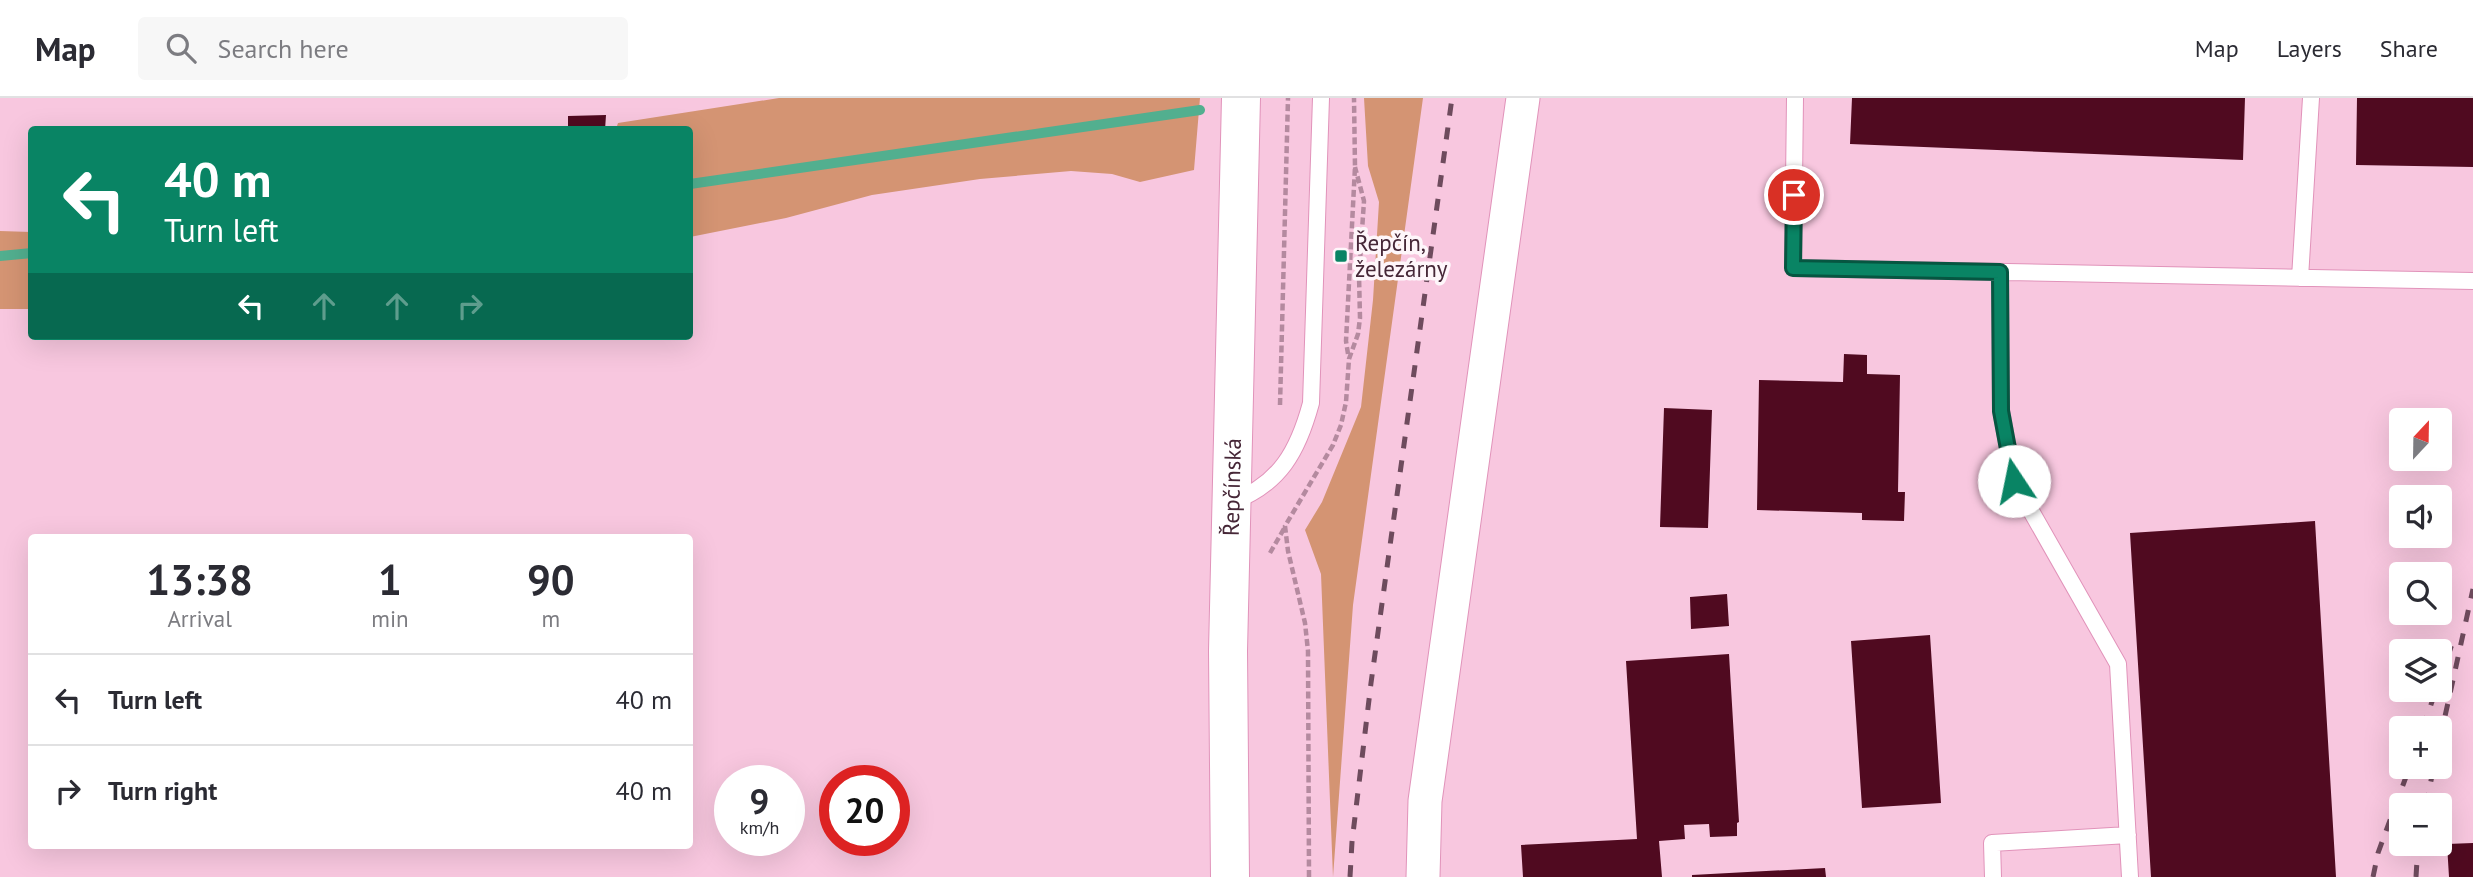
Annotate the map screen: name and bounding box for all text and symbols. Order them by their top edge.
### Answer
search box [138,17,628,80]
text: Map [35,27,96,70]
icon: search [162,29,200,67]
text: Search here [218,32,349,65]
text: Map [2195,33,2239,64]
text: Layers [2277,33,2342,64]
text: Share [2380,33,2438,64]
text: 40 m [164,147,271,211]
icon: left [49,154,140,245]
pin [1764,165,1824,225]
icon: arrive [1775,176,1813,214]
text: Turn left [164,209,279,251]
place label: Řepčín, železárny [1355,228,1448,283]
marker: Řepčín, železárny [1333,248,1349,264]
icon: left [232,287,270,325]
icon: ahead [305,287,343,325]
icon: ahead [378,287,416,325]
icon: right [451,287,489,325]
north arrow [2389,408,2452,471]
map controls [2389,408,2452,856]
street label: Řepčínská [1216,438,1247,536]
position arrow [1977,444,2051,518]
button: sound [2389,485,2452,548]
text: 13:38 [146,552,253,607]
text: 1 [378,552,402,607]
text: 90 [527,552,575,607]
button: search [2389,562,2452,625]
text: Arrival [167,604,232,633]
text: min [371,604,409,633]
text: m [541,604,560,633]
button: layers [2389,639,2452,702]
icon: left [49,681,87,719]
text: Turn left [108,683,202,716]
text: 40 m [616,683,672,716]
button: + [2389,716,2452,779]
speed limit sign: 20 [819,765,910,856]
icon: right [49,772,87,810]
text: Turn right [108,774,217,807]
text: 40 m [616,774,672,807]
text: 9 [750,778,769,824]
button: − [2389,793,2452,856]
text: km/h [740,816,779,839]

